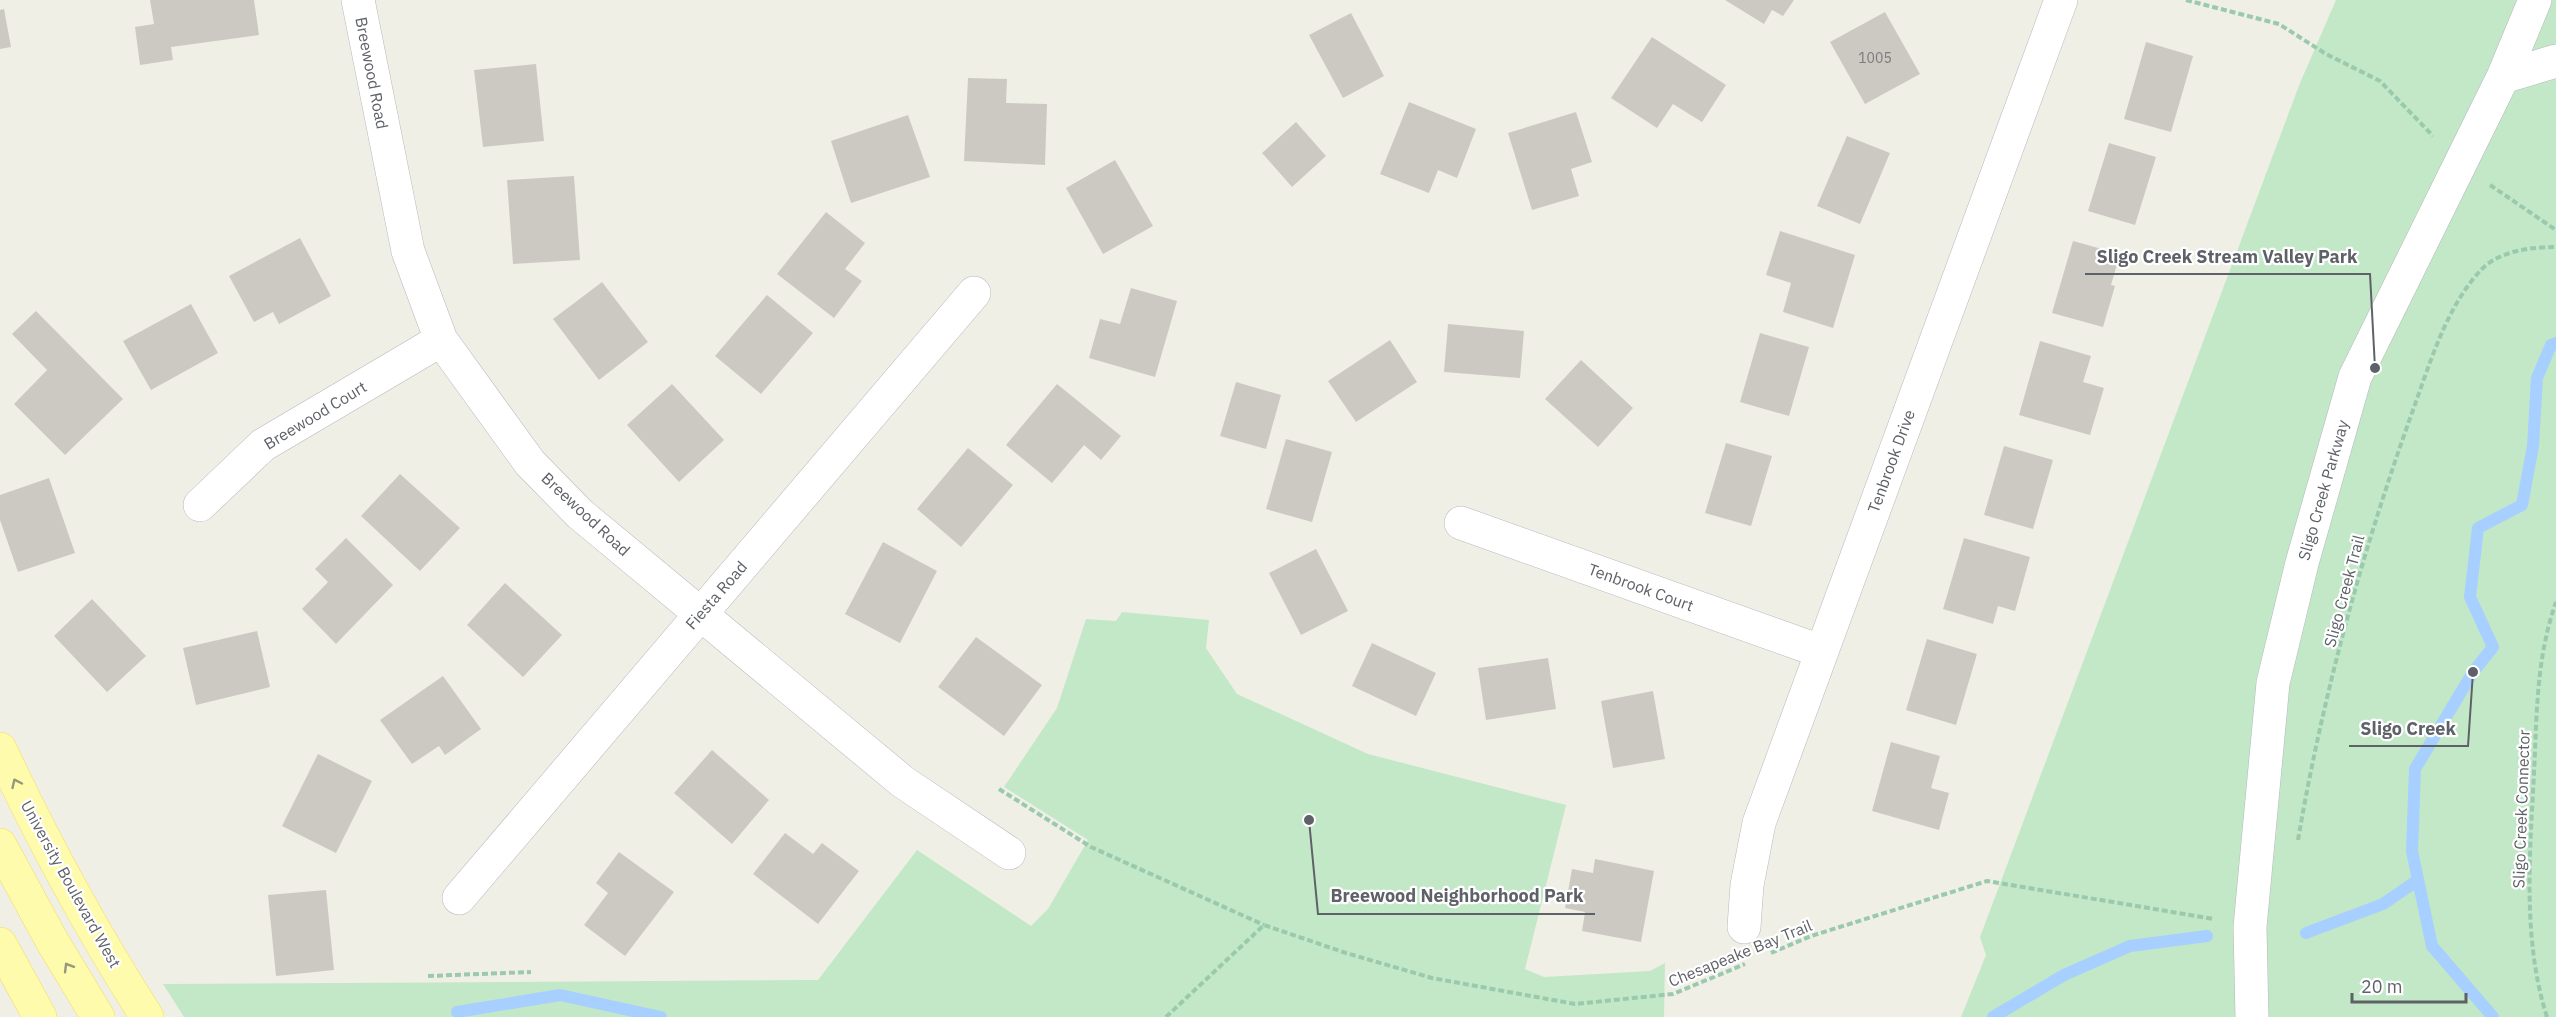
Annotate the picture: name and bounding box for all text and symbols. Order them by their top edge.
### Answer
street label: Breewood Road [351,15,393,131]
house number: 1005 [1858,49,1892,67]
callout: Sligo Creek Stream Valley Park [2085,238,2370,274]
text: Sligo Creek Stream Valley Park [2096,245,2358,268]
street label: Breewood Court [260,376,370,454]
street label: Tenbrook Drive [1863,406,1919,515]
street label: Sligo Creek Parkway [2293,417,2353,563]
street label: Breewood Road [538,468,634,560]
street label: Sligo Creek Trail [2319,533,2369,649]
street label: Fiesta Road [681,557,751,633]
street label: Tenbrook Court [1586,559,1696,615]
callout: Sligo Creek [2349,710,2468,746]
text: Sligo Creek [2360,717,2456,740]
street label: Sligo Creek Connector [2508,729,2534,889]
one-way arrow [11,778,23,789]
street label: University Boulevard West [17,797,125,971]
callout: Breewood Neighborhood Park [1318,878,1595,914]
text: Breewood Neighborhood Park [1331,884,1584,907]
street label: Chesapeake Bay Trail [1665,915,1815,991]
one-way arrow [63,963,75,973]
scale bar [2352,966,2466,1004]
text: 20 m [2361,975,2403,998]

